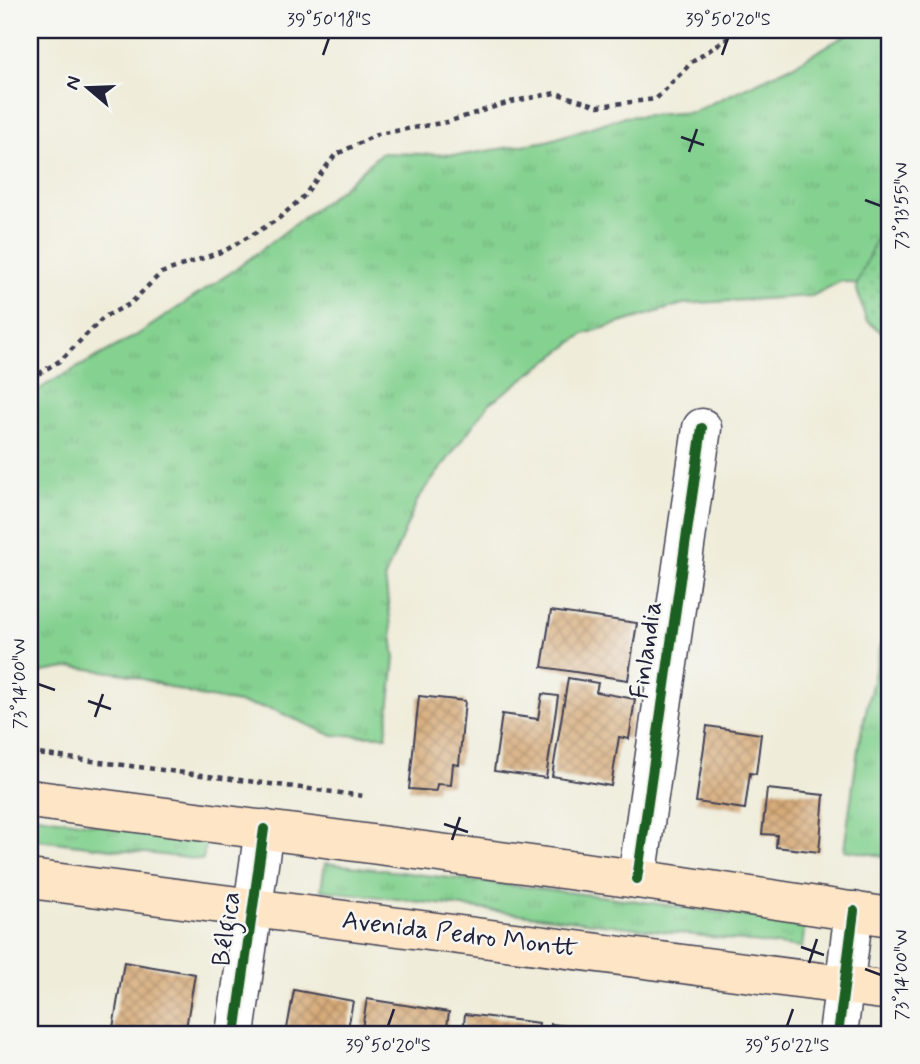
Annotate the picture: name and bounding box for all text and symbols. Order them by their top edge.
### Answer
text: 39°50'18"S [287,8,371,32]
text: 39°50'20"S [685,8,771,32]
north arrow [52,52,122,122]
text: N [59,73,87,93]
text: 73°13'55"W [890,162,914,250]
street label: Finlandia [623,599,671,701]
text: 73°14'00"W [8,639,32,729]
street label: Bélgica [205,889,252,969]
street label: Avenida Pedro Montt [340,904,580,966]
text: 73°14'00"W [890,930,914,1020]
text: 39°50'20"S [345,1034,431,1058]
text: 39°50'22"S [745,1034,829,1058]

